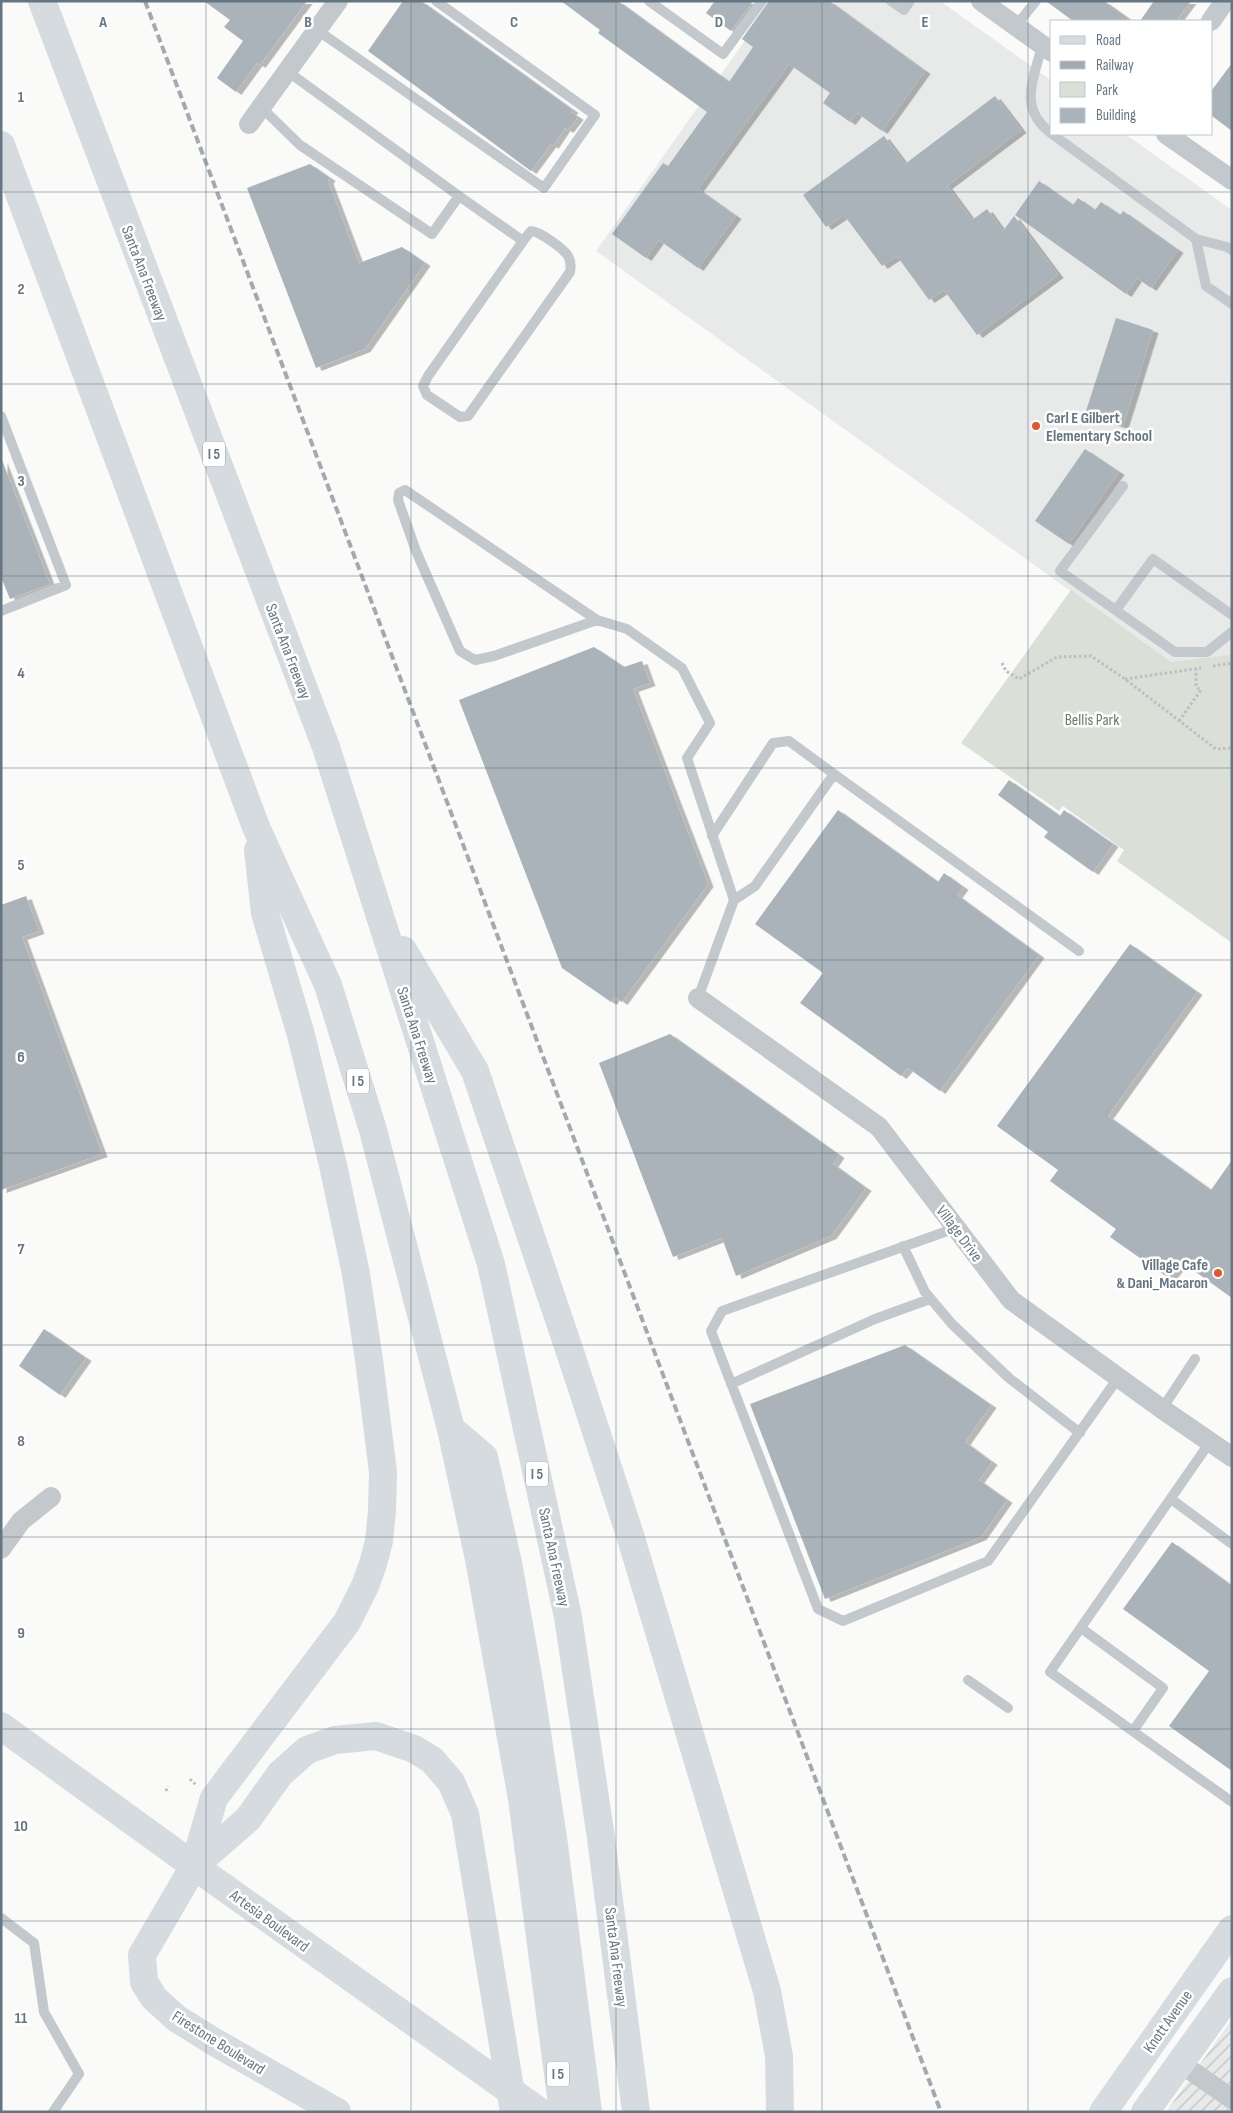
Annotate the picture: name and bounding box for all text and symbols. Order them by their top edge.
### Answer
text: A [98,13,107,32]
text: B [304,13,312,32]
text: C [510,13,518,32]
text: D [715,13,723,32]
text: E [922,13,929,32]
legend [1050,20,1213,135]
text: Road [1096,31,1121,50]
text: Railway [1096,56,1134,75]
text: Park [1096,81,1118,100]
text: 1 [18,88,25,107]
text: Building [1096,106,1136,125]
street label: Santa Ana Freeway [117,223,170,324]
text: 2 [17,280,25,299]
place label: Carl E Gilbert Elementary School [1046,409,1152,446]
marker: Carl E Gilbert Elementary School [1030,420,1042,432]
road number: I 5 [203,442,225,466]
text: 3 [17,472,25,491]
street label: Santa Ana Freeway [261,601,314,702]
text: 4 [17,664,25,683]
park label: Bellis Park [1065,711,1119,730]
text: 5 [17,856,25,875]
street label: Santa Ana Freeway [392,985,441,1086]
text: 6 [17,1048,25,1067]
road number: I 5 [347,1068,369,1094]
street label: Village Drive [931,1202,986,1266]
text: 7 [18,1240,25,1259]
place label: Village Cafe & Dani_Macaron [1116,1256,1208,1293]
marker: Village Cafe & Dani_Macaron [1212,1267,1224,1279]
text: 8 [17,1432,25,1451]
road number: I 5 [526,1462,548,1486]
street label: Santa Ana Freeway [534,1506,573,1608]
text: 9 [17,1624,25,1643]
text: 10 [14,1817,28,1836]
street label: Artesia Boulevard [225,1885,312,1956]
street label: Santa Ana Freeway [600,1906,631,2008]
street label: Knott Avenue [1140,1987,1197,2057]
street label: Firestone Boulevard [168,2007,268,2079]
text: 11 [15,2009,28,2028]
road number: I 5 [547,2062,569,2086]

